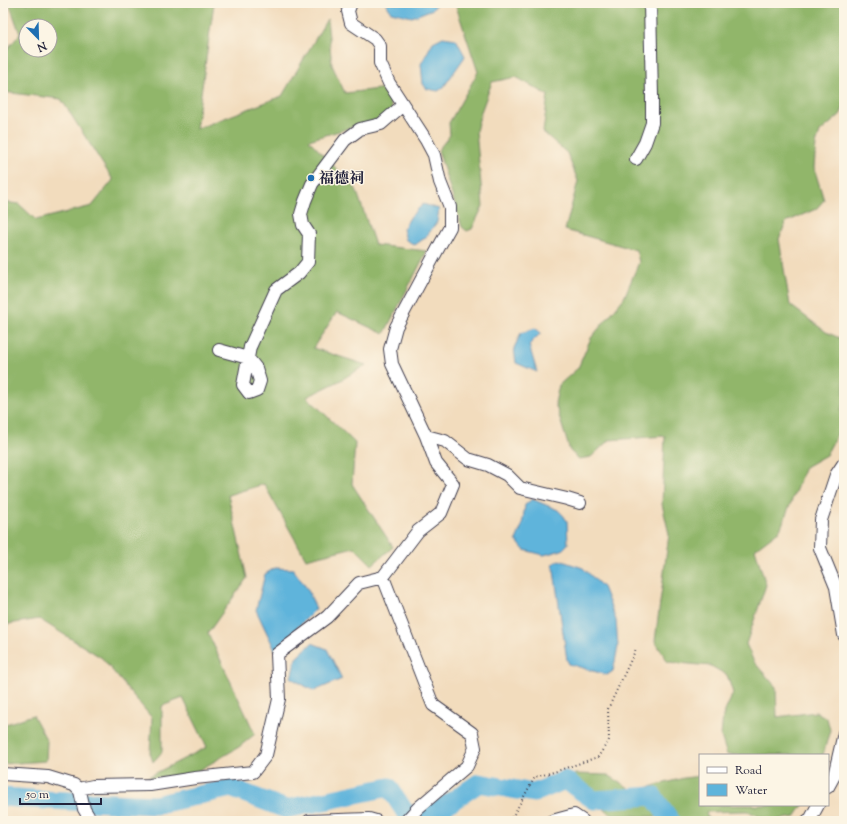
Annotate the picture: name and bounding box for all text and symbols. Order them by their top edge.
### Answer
north arrow [18,18,58,58]
text: N [34,37,50,55]
place label: 福德祠 [319,169,364,190]
marker: 福德祠 [306,173,316,183]
legend [699,754,829,806]
text: Road [735,762,762,780]
scale bar [20,780,101,806]
text: Water [735,782,768,800]
text: 50 m [25,786,49,804]

